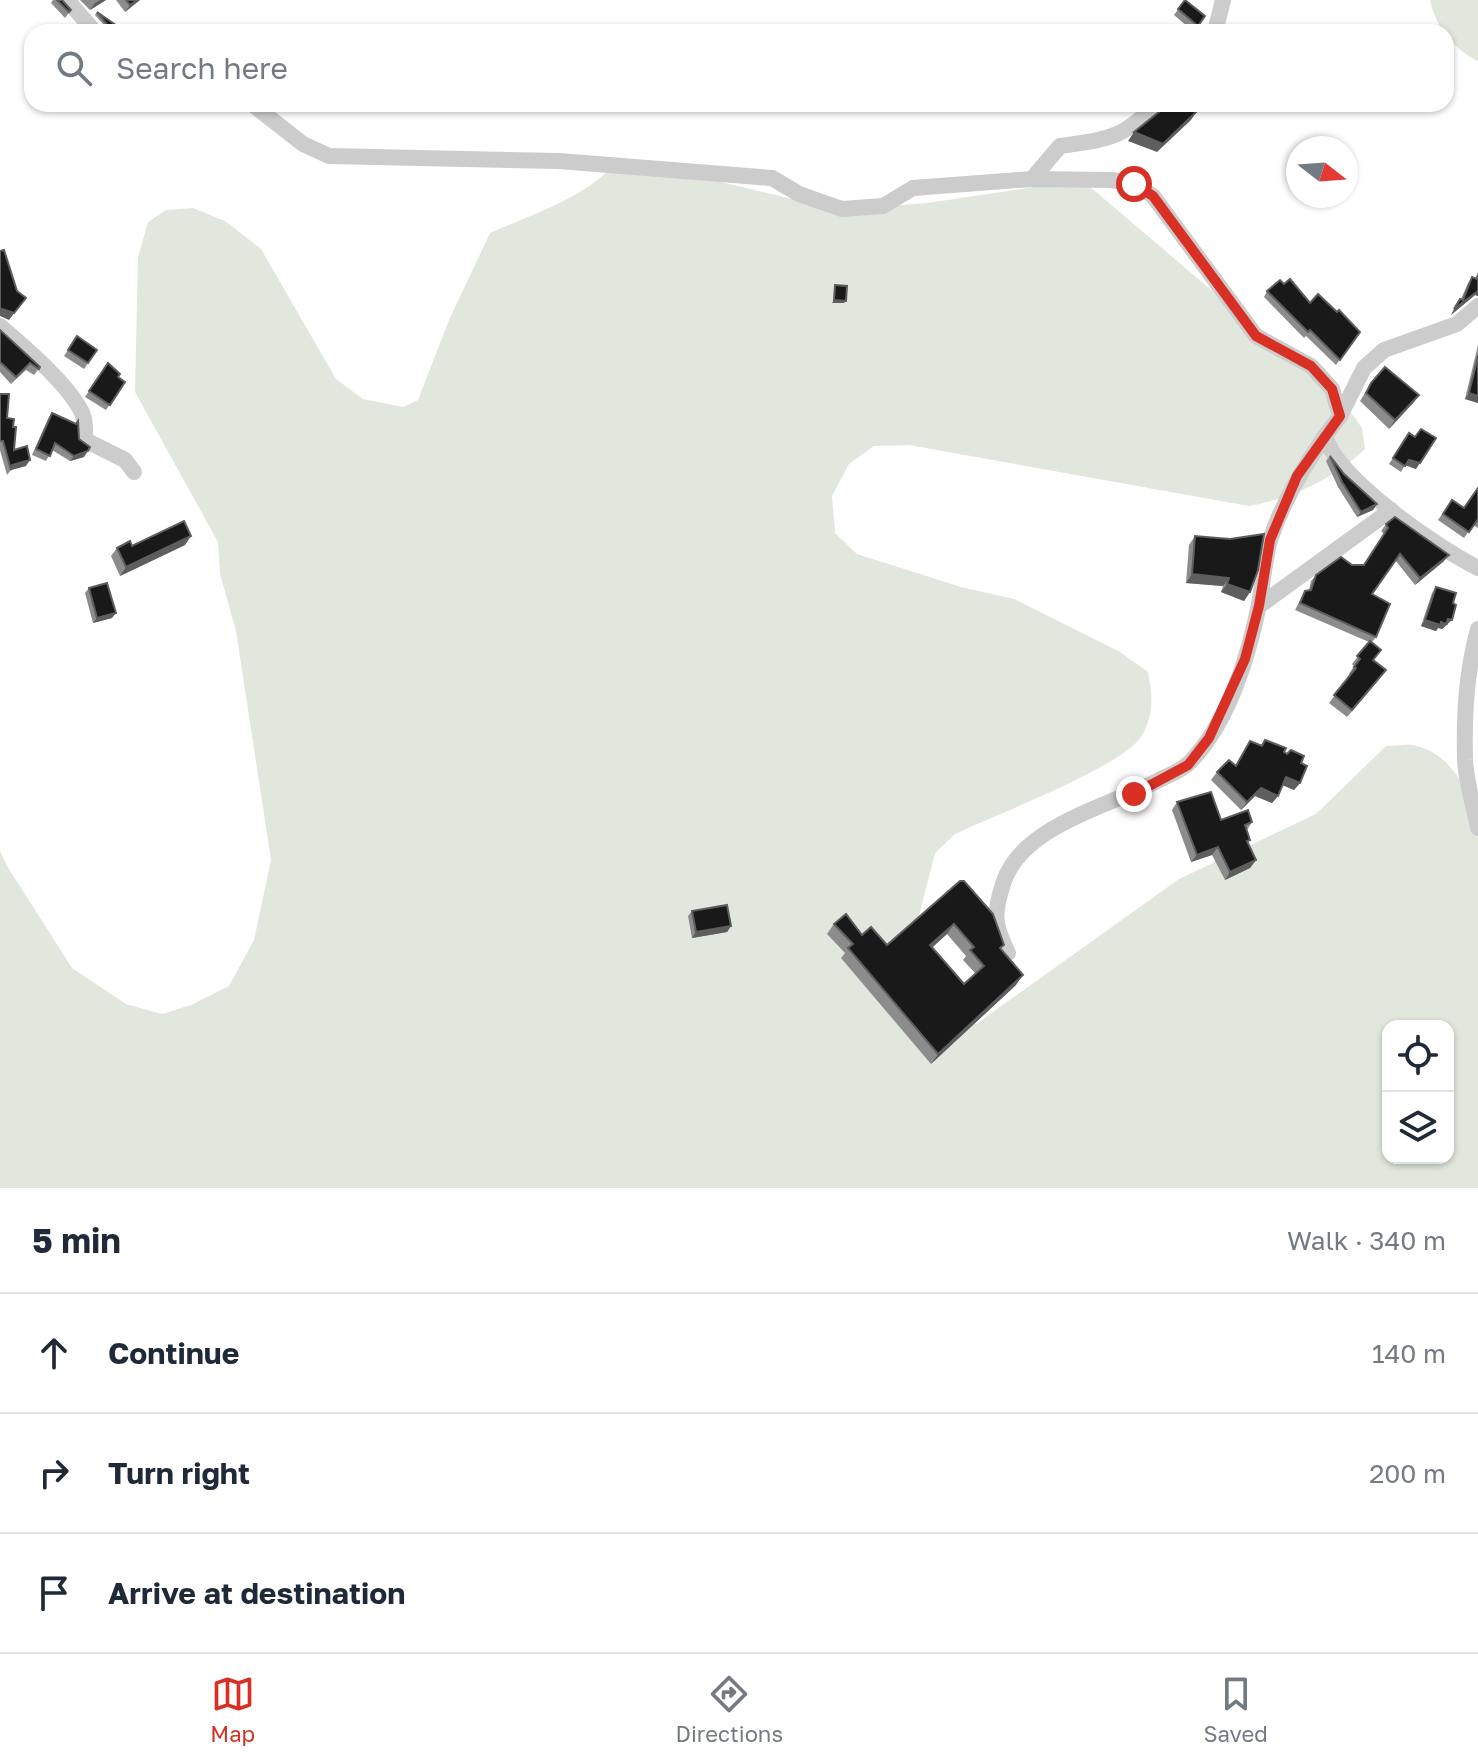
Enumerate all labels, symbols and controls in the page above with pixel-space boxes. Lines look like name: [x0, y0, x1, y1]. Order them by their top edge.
search box: [24, 24, 1454, 112]
icon: search: [52, 46, 96, 90]
text: Search here: [116, 50, 288, 86]
north arrow: [1286, 136, 1358, 208]
route start: [1116, 166, 1152, 202]
route end: [1116, 776, 1152, 812]
map controls: [1382, 1020, 1454, 1164]
button: locate: [1382, 1020, 1454, 1092]
button: layers: [1382, 1092, 1454, 1164]
text: 5 min: [32, 1220, 121, 1260]
text: Walk · 340 m: [1287, 1225, 1446, 1256]
icon: ahead: [32, 1331, 76, 1375]
text: Continue: [108, 1335, 239, 1371]
text: 140 m: [1372, 1338, 1446, 1369]
icon: right: [32, 1451, 76, 1495]
text: Turn right: [108, 1455, 250, 1491]
text: 200 m: [1369, 1458, 1446, 1489]
icon: arrive: [32, 1571, 76, 1615]
text: Arrive at destination: [108, 1575, 405, 1611]
tab: Map: [210, 1672, 255, 1747]
tab: Directions: [676, 1672, 783, 1747]
tab: Saved: [1204, 1672, 1268, 1747]

